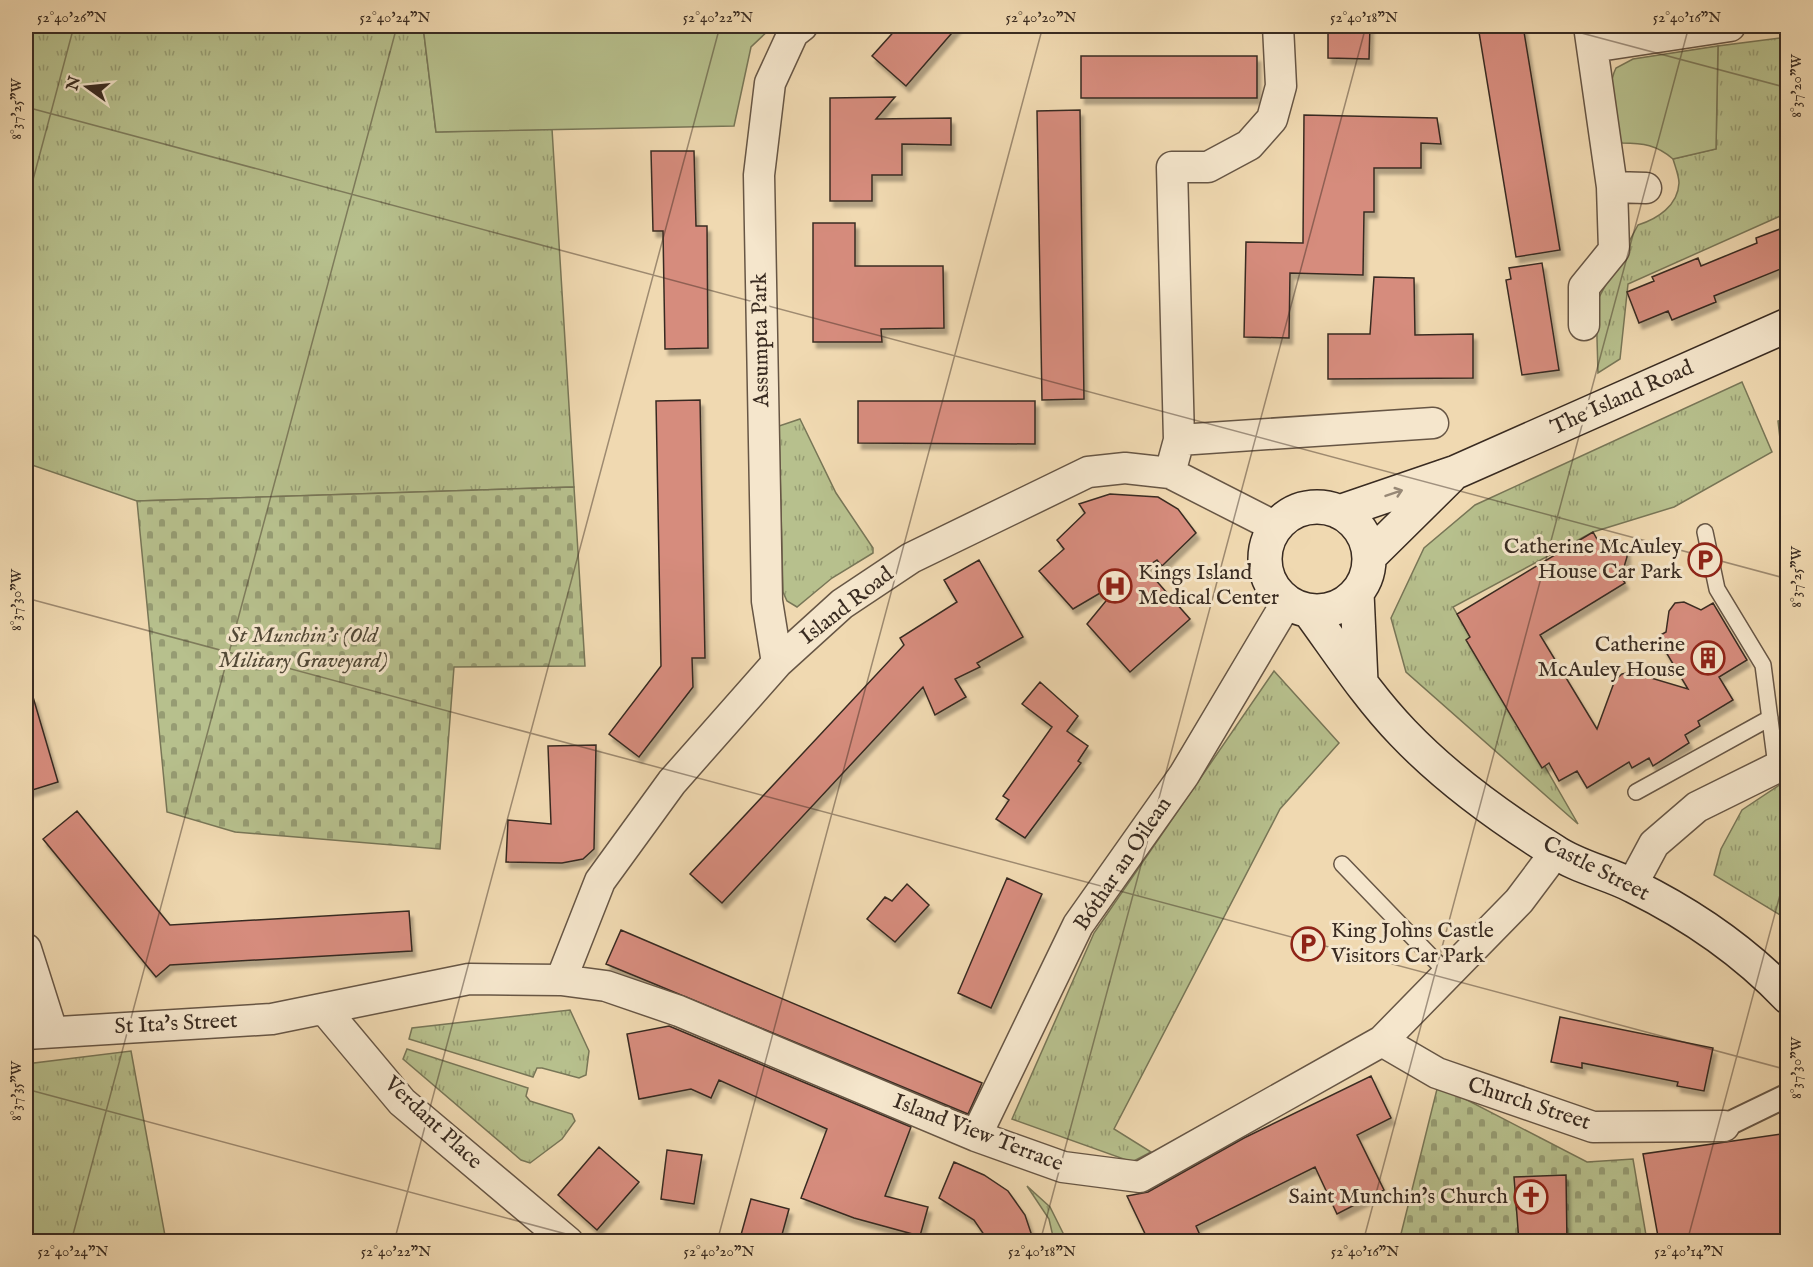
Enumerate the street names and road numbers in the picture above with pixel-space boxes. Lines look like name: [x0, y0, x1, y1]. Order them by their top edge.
street label: Assumpta Park: [746, 272, 776, 408]
street label: The Island Road: [1546, 354, 1698, 442]
street label: Island Road: [795, 561, 899, 651]
street label: Bóthar an Oilean: [1068, 792, 1178, 936]
street label: Castle Street: [1538, 830, 1654, 908]
street label: St Ita's Street: [114, 1007, 239, 1041]
street label: Verdant Place: [377, 1070, 488, 1176]
street label: Church Street: [1464, 1071, 1594, 1137]
street label: Island View Terrace: [889, 1088, 1067, 1178]

